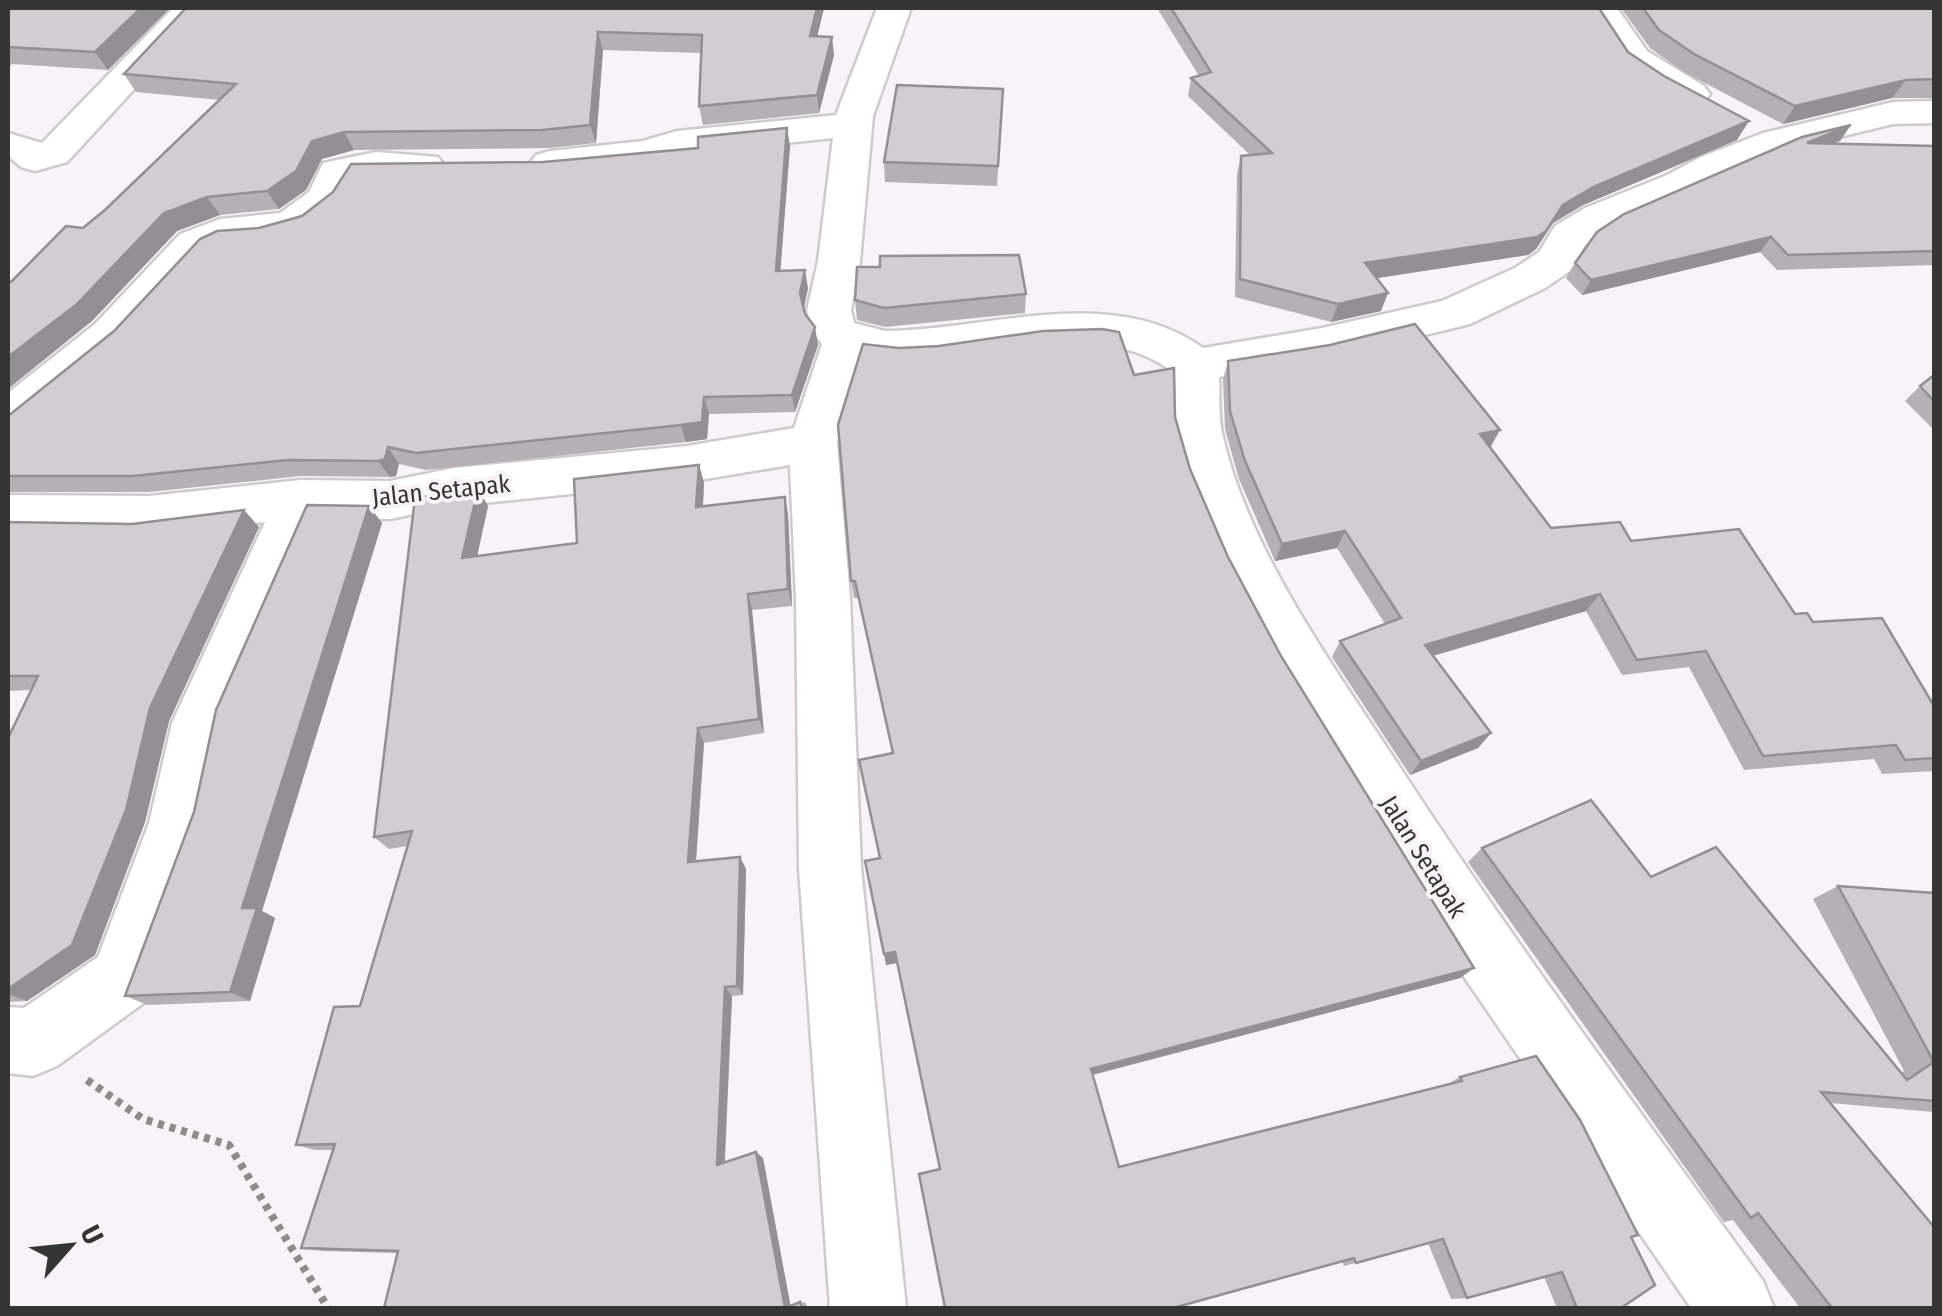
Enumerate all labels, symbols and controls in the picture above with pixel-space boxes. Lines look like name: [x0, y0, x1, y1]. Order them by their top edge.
street label: Jalan Setapak: [371, 469, 512, 513]
street label: Jalan Setapak: [1374, 790, 1473, 924]
north arrow: [20, 1196, 120, 1296]
text: U: [73, 1220, 110, 1250]

